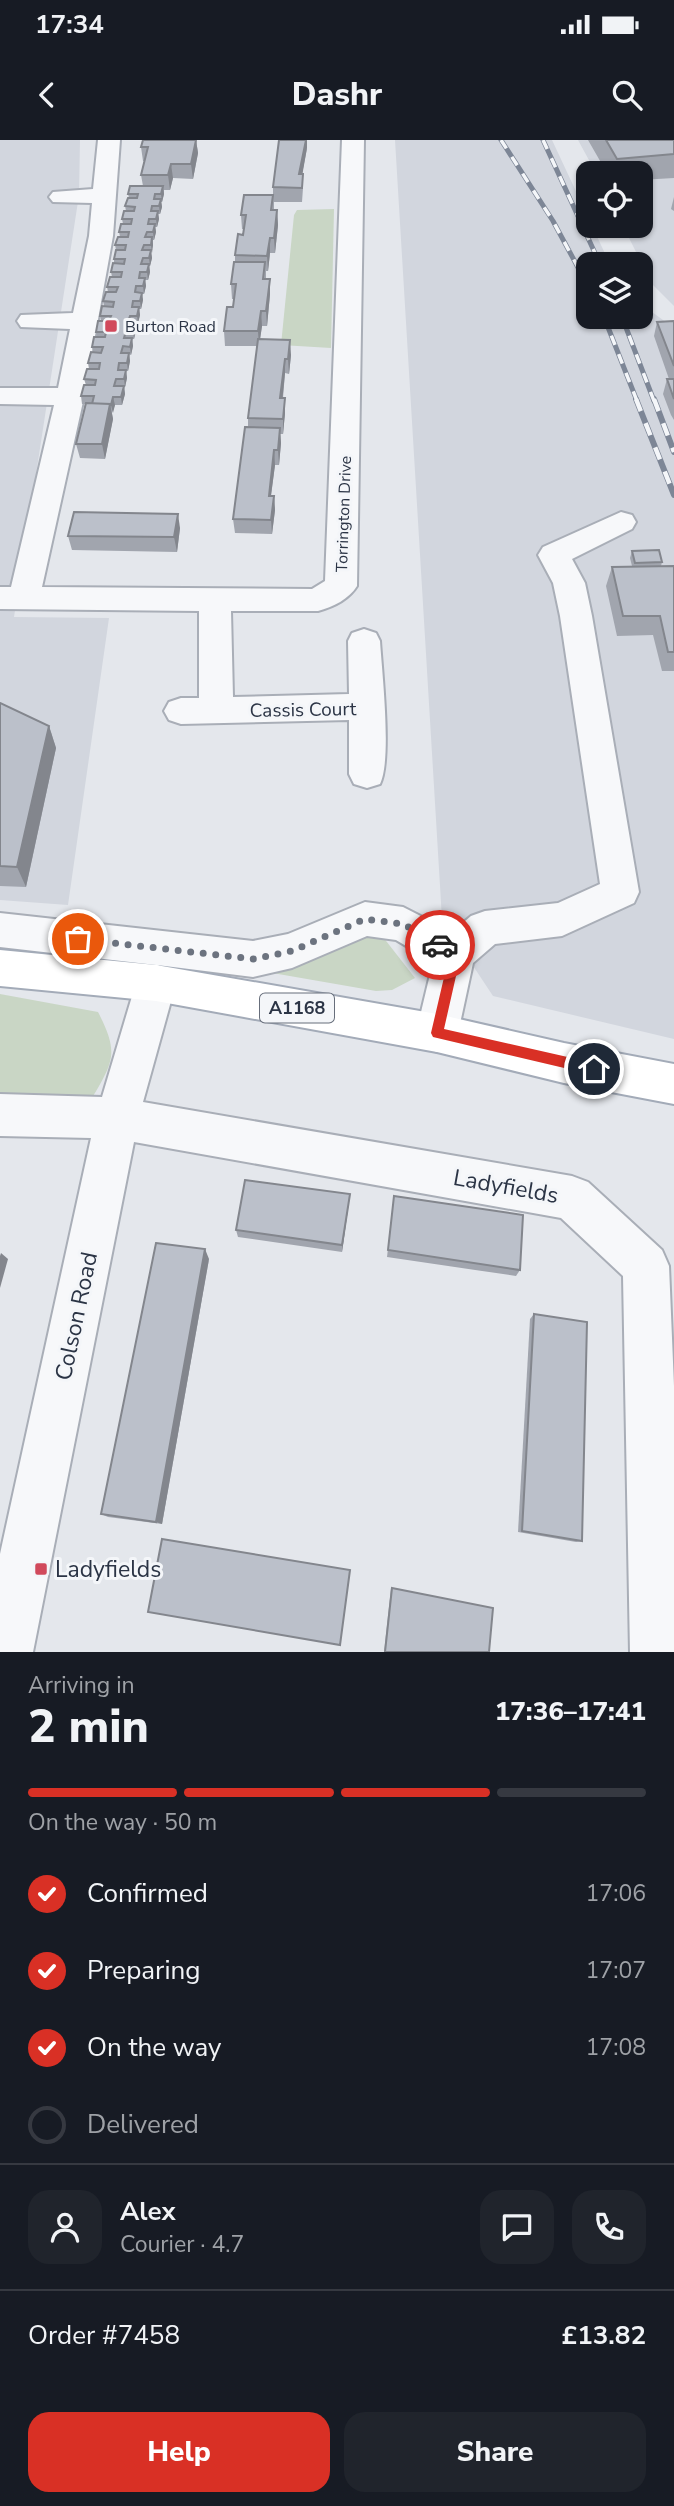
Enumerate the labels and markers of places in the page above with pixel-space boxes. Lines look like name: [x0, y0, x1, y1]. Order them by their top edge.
place label: Burton Road: [125, 316, 216, 338]
marker: Burton Road: [103, 318, 119, 334]
pin: [48, 909, 108, 969]
pin: [564, 1039, 624, 1099]
place label: Ladyfields: [55, 1554, 161, 1585]
marker: Ladyfields: [33, 1561, 49, 1577]

